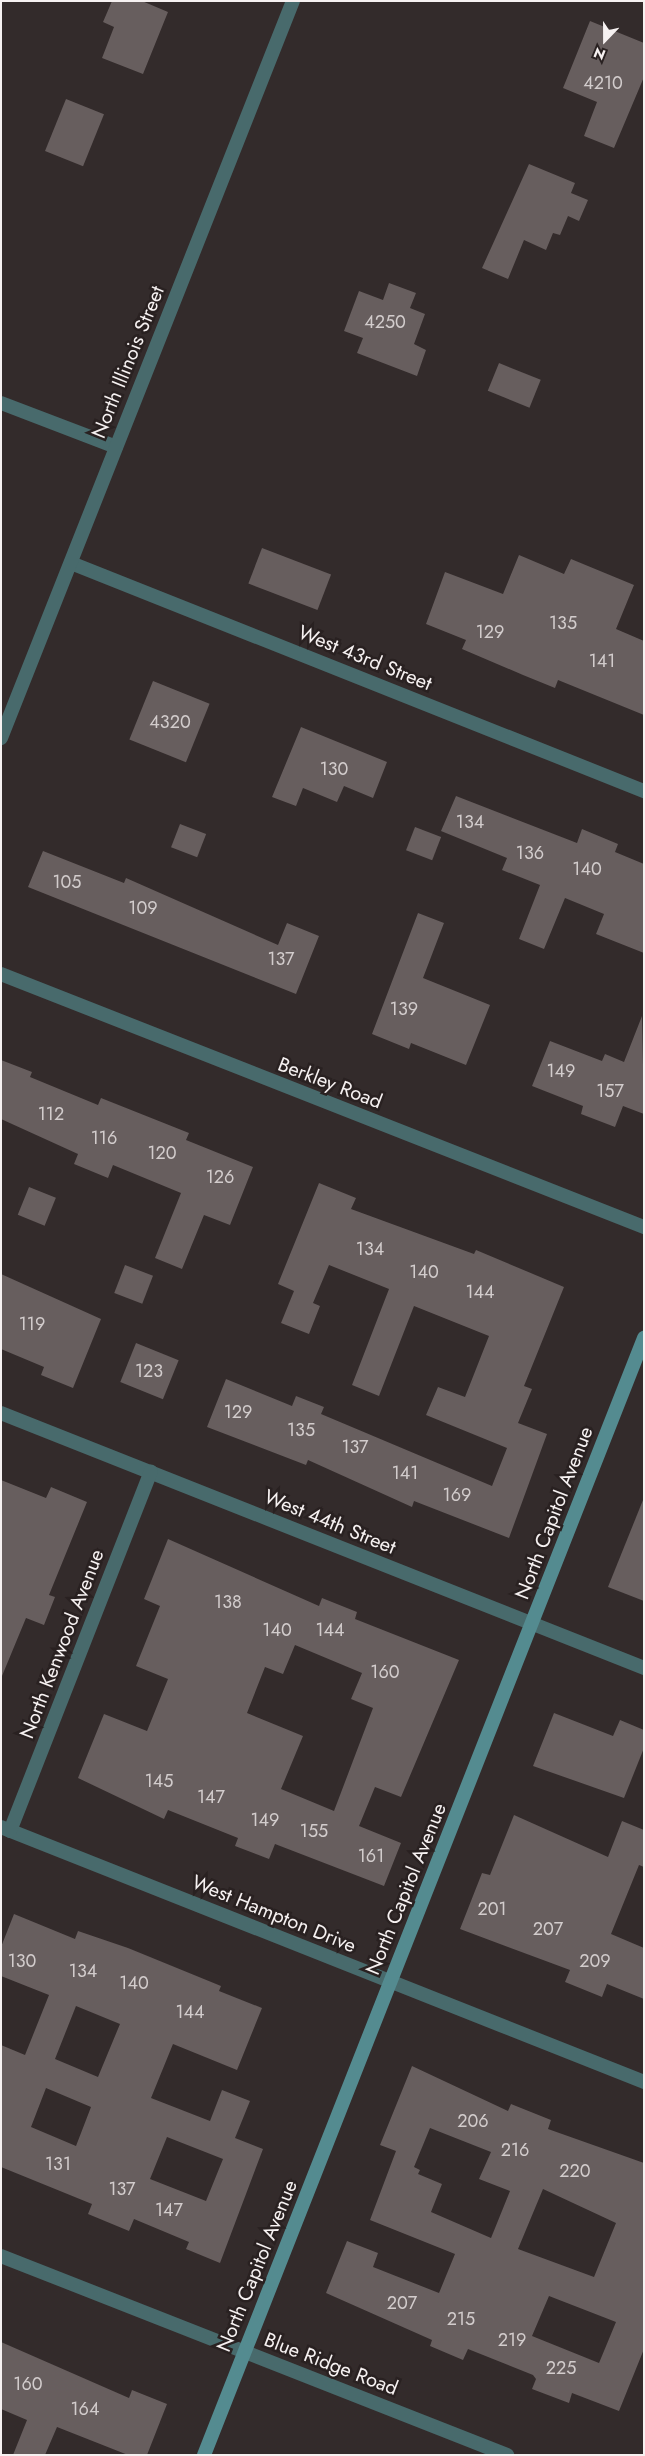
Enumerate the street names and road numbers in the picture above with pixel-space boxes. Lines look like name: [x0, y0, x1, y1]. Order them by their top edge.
street label: North Illinois Street: [86, 282, 170, 442]
street label: West 43rd Street: [295, 620, 435, 696]
street label: Berkley Road: [275, 1052, 385, 1114]
street label: North Capitol Avenue: [510, 1423, 598, 1603]
street label: West 44th Street: [261, 1485, 399, 1559]
street label: North Kenwood Avenue: [15, 1546, 109, 1742]
street label: North Capitol Avenue: [361, 1800, 451, 1978]
street label: West Hampton Drive: [188, 1870, 360, 1958]
street label: North Capitol Avenue: [212, 2177, 302, 2355]
street label: Blue Ridge Road: [261, 2327, 401, 2401]

